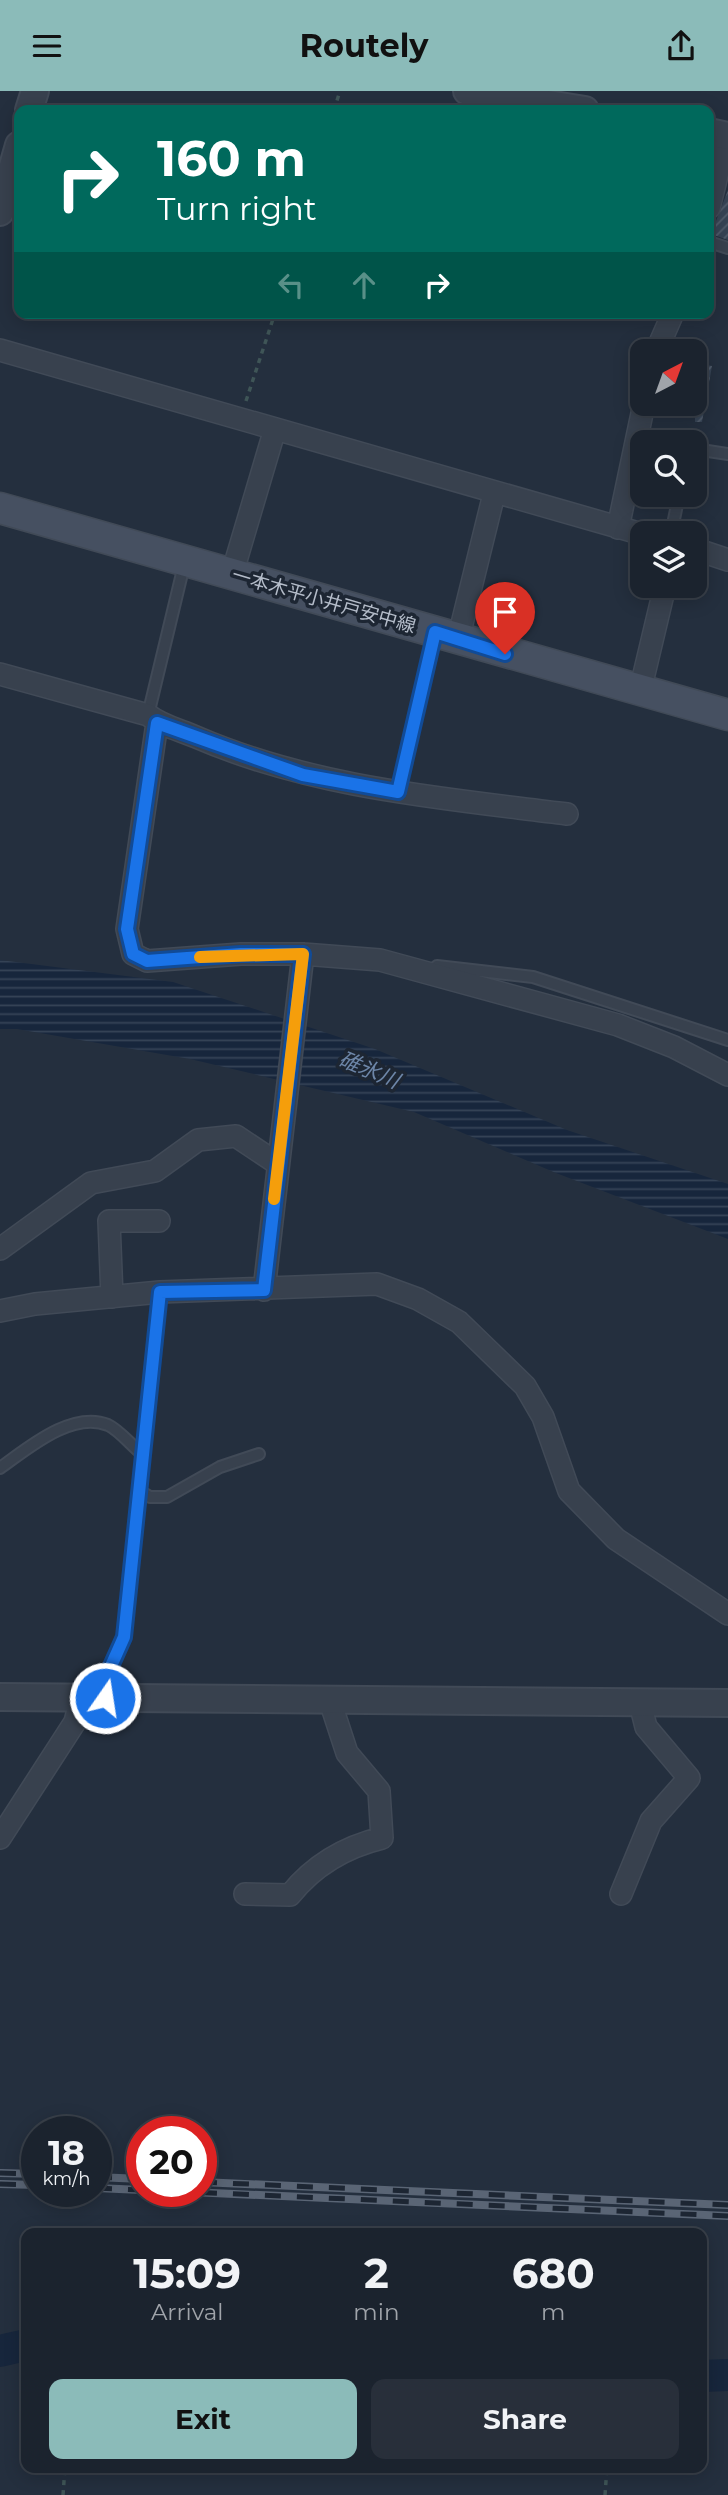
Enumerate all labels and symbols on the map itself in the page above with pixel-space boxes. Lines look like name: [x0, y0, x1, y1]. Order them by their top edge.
north arrow: [630, 339, 707, 417]
street label: 一本木平小井戸安中線: [229, 563, 418, 638]
pin: [475, 582, 535, 654]
water label: 碓氷川: [335, 1046, 405, 1094]
position arrow: [68, 1661, 142, 1735]
speed limit sign: 20: [126, 2116, 217, 2207]

